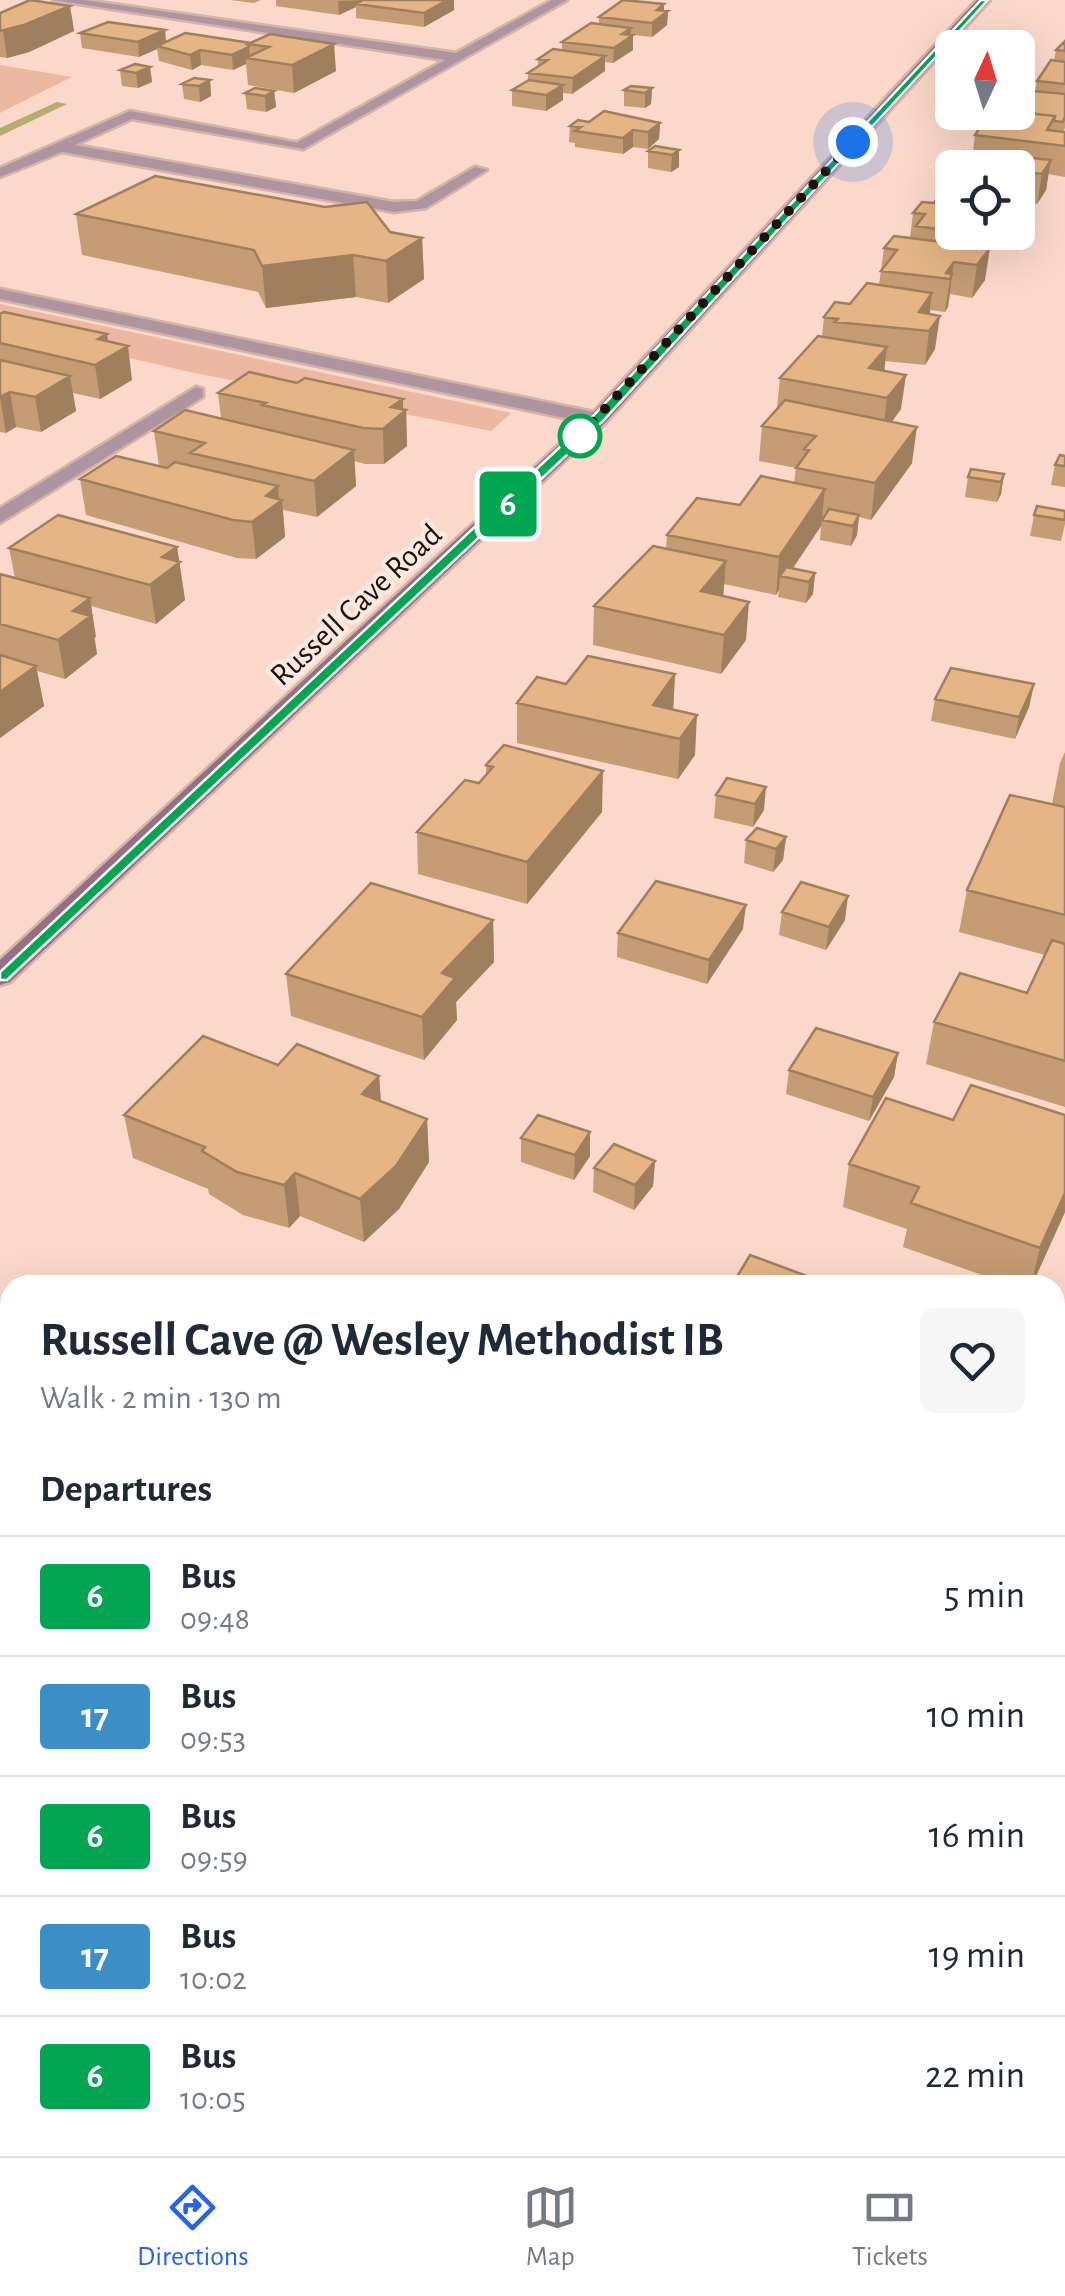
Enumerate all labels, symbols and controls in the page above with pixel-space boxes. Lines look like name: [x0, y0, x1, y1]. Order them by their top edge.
north arrow: [935, 30, 1035, 130]
map controls: [935, 30, 1035, 250]
your location: [828, 117, 878, 167]
button: locate: [935, 150, 1035, 250]
unlabelled marker: [559, 415, 601, 457]
line badge: 6: [476, 472, 540, 536]
text: 6: [500, 487, 516, 522]
street label: Russell Cave Road: [264, 518, 448, 692]
button: heart: [920, 1308, 1025, 1413]
text: Russell Cave @ Wesley Methodist IB: [40, 1317, 724, 1365]
text: Walk · 2 min · 130 m: [40, 1382, 282, 1414]
text: Departures: [40, 1471, 212, 1509]
text: Bus: [180, 1558, 236, 1596]
text: 5 min: [944, 1577, 1025, 1615]
text: 6: [87, 1579, 103, 1614]
text: 09:48: [180, 1603, 250, 1635]
text: Bus: [180, 1678, 236, 1716]
text: 10 min: [926, 1697, 1025, 1735]
text: 17: [81, 1699, 109, 1734]
text: 09:53: [180, 1723, 246, 1755]
text: Bus: [180, 1798, 236, 1836]
text: 16 min: [929, 1817, 1025, 1855]
text: 6: [87, 1819, 103, 1854]
text: 09:59: [180, 1843, 248, 1875]
text: Bus: [180, 1918, 236, 1956]
text: 19 min: [929, 1937, 1025, 1975]
text: 17: [81, 1939, 109, 1974]
text: 10:02: [180, 1963, 247, 1995]
text: Bus: [180, 2038, 236, 2076]
text: 22 min: [925, 2057, 1025, 2095]
text: 6: [87, 2059, 103, 2094]
text: 10:05: [180, 2083, 246, 2115]
tab: Directions: [137, 2180, 249, 2274]
tab: Map: [523, 2180, 578, 2274]
tab: Tickets: [852, 2180, 928, 2274]

